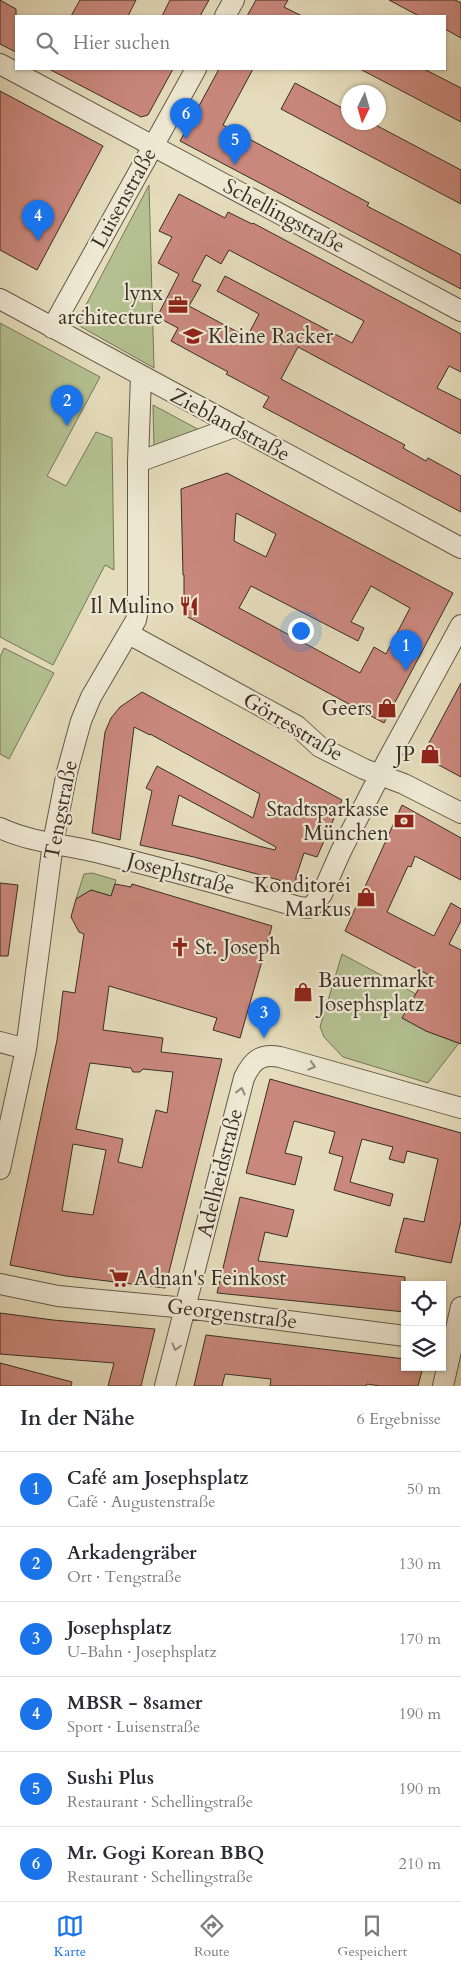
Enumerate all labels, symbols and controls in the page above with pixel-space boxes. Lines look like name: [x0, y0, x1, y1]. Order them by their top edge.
search box: [15, 15, 446, 70]
icon: search: [33, 29, 61, 57]
text: Hier suchen: [73, 30, 170, 56]
north arrow: [341, 85, 386, 130]
pin: 6: [170, 98, 202, 139]
pin: 5: [219, 124, 251, 165]
street label: Luisenstraße: [84, 142, 164, 254]
street label: Schellingstraße: [218, 172, 350, 260]
pin: 4: [22, 200, 54, 241]
place label: lynx architecture: [58, 279, 164, 332]
office icon: lynx architecture: [167, 294, 189, 316]
place label: Kleine Racker: [208, 322, 333, 351]
school or university icon: Kleine Racker: [182, 325, 204, 347]
street label: Zieblandstraße: [165, 381, 295, 469]
pin: 2: [51, 385, 83, 426]
place label: Il Mulino: [90, 592, 174, 621]
restaurant icon: Il Mulino: [178, 595, 200, 617]
your location: [288, 618, 314, 644]
pin: 1: [390, 630, 422, 671]
street label: Görresstraße: [237, 686, 349, 768]
place label: Geers: [322, 694, 372, 723]
shop icon: Geers: [376, 697, 398, 719]
place label: JP: [392, 740, 415, 769]
shop icon: JP: [419, 743, 441, 765]
street label: Tengstraße: [37, 758, 85, 862]
place label: Stadtsparkasse München: [266, 795, 389, 848]
bank icon: Stadtsparkasse München: [393, 810, 415, 832]
street label: Josephstraße: [121, 845, 238, 902]
place label: Konditorei Markus: [254, 871, 351, 924]
shop icon: Konditorei Markus: [355, 886, 377, 908]
place label: St. Joseph: [195, 933, 281, 962]
church icon: St. Joseph: [169, 936, 191, 958]
place label: Bauernmarkt Josephsplatz: [315, 966, 435, 1019]
shop icon: Bauernmarkt Josephsplatz: [292, 981, 314, 1003]
pin: 3: [248, 997, 280, 1038]
one-way arrow: [308, 1060, 316, 1070]
one-way arrow: [235, 1086, 246, 1095]
street label: Adelheidstraße: [190, 1106, 250, 1240]
place label: Adnan's Feinkost: [134, 1264, 286, 1293]
supermarket icon: Adnan's Feinkost: [108, 1267, 130, 1289]
map controls: [401, 1281, 446, 1371]
button: locate: [401, 1281, 446, 1326]
street label: Georgenstraße: [165, 1292, 299, 1336]
button: layers: [401, 1326, 446, 1371]
one-way arrow: [171, 1342, 182, 1351]
text: In der Nähe: [20, 1404, 135, 1433]
text: 6 Ergebnisse: [356, 1408, 441, 1430]
text: Café am Josephsplatz: [67, 1465, 249, 1491]
text: 1: [32, 1478, 40, 1500]
text: 50 m: [407, 1478, 441, 1500]
text: Café · Augustenstraße: [67, 1491, 216, 1513]
text: Arkadengräber: [67, 1540, 197, 1566]
text: 2: [32, 1553, 40, 1575]
text: 130 m: [399, 1553, 441, 1575]
text: Ort · Tengstraße: [67, 1566, 181, 1588]
text: Josephsplatz: [67, 1615, 171, 1641]
text: 3: [32, 1628, 40, 1650]
text: 170 m: [399, 1628, 441, 1650]
text: U-Bahn · Josephsplatz: [67, 1641, 217, 1663]
text: MBSR - 8samer: [67, 1690, 202, 1716]
text: 4: [32, 1703, 40, 1725]
text: 190 m: [399, 1703, 441, 1725]
text: Sport · Luisenstraße: [67, 1716, 200, 1738]
text: Sushi Plus: [67, 1765, 154, 1791]
text: 5: [32, 1778, 40, 1800]
text: 190 m: [399, 1778, 441, 1800]
text: Restaurant · Schellingstraße: [67, 1791, 253, 1813]
text: Mr. Gogi Korean BBQ: [67, 1840, 264, 1866]
text: 6: [32, 1853, 40, 1875]
text: 210 m: [399, 1853, 441, 1875]
text: Restaurant · Schellingstraße: [67, 1866, 253, 1888]
tab: Karte: [54, 1912, 86, 1961]
tab: Route: [194, 1912, 230, 1961]
tab: Gespeichert: [337, 1912, 407, 1961]

